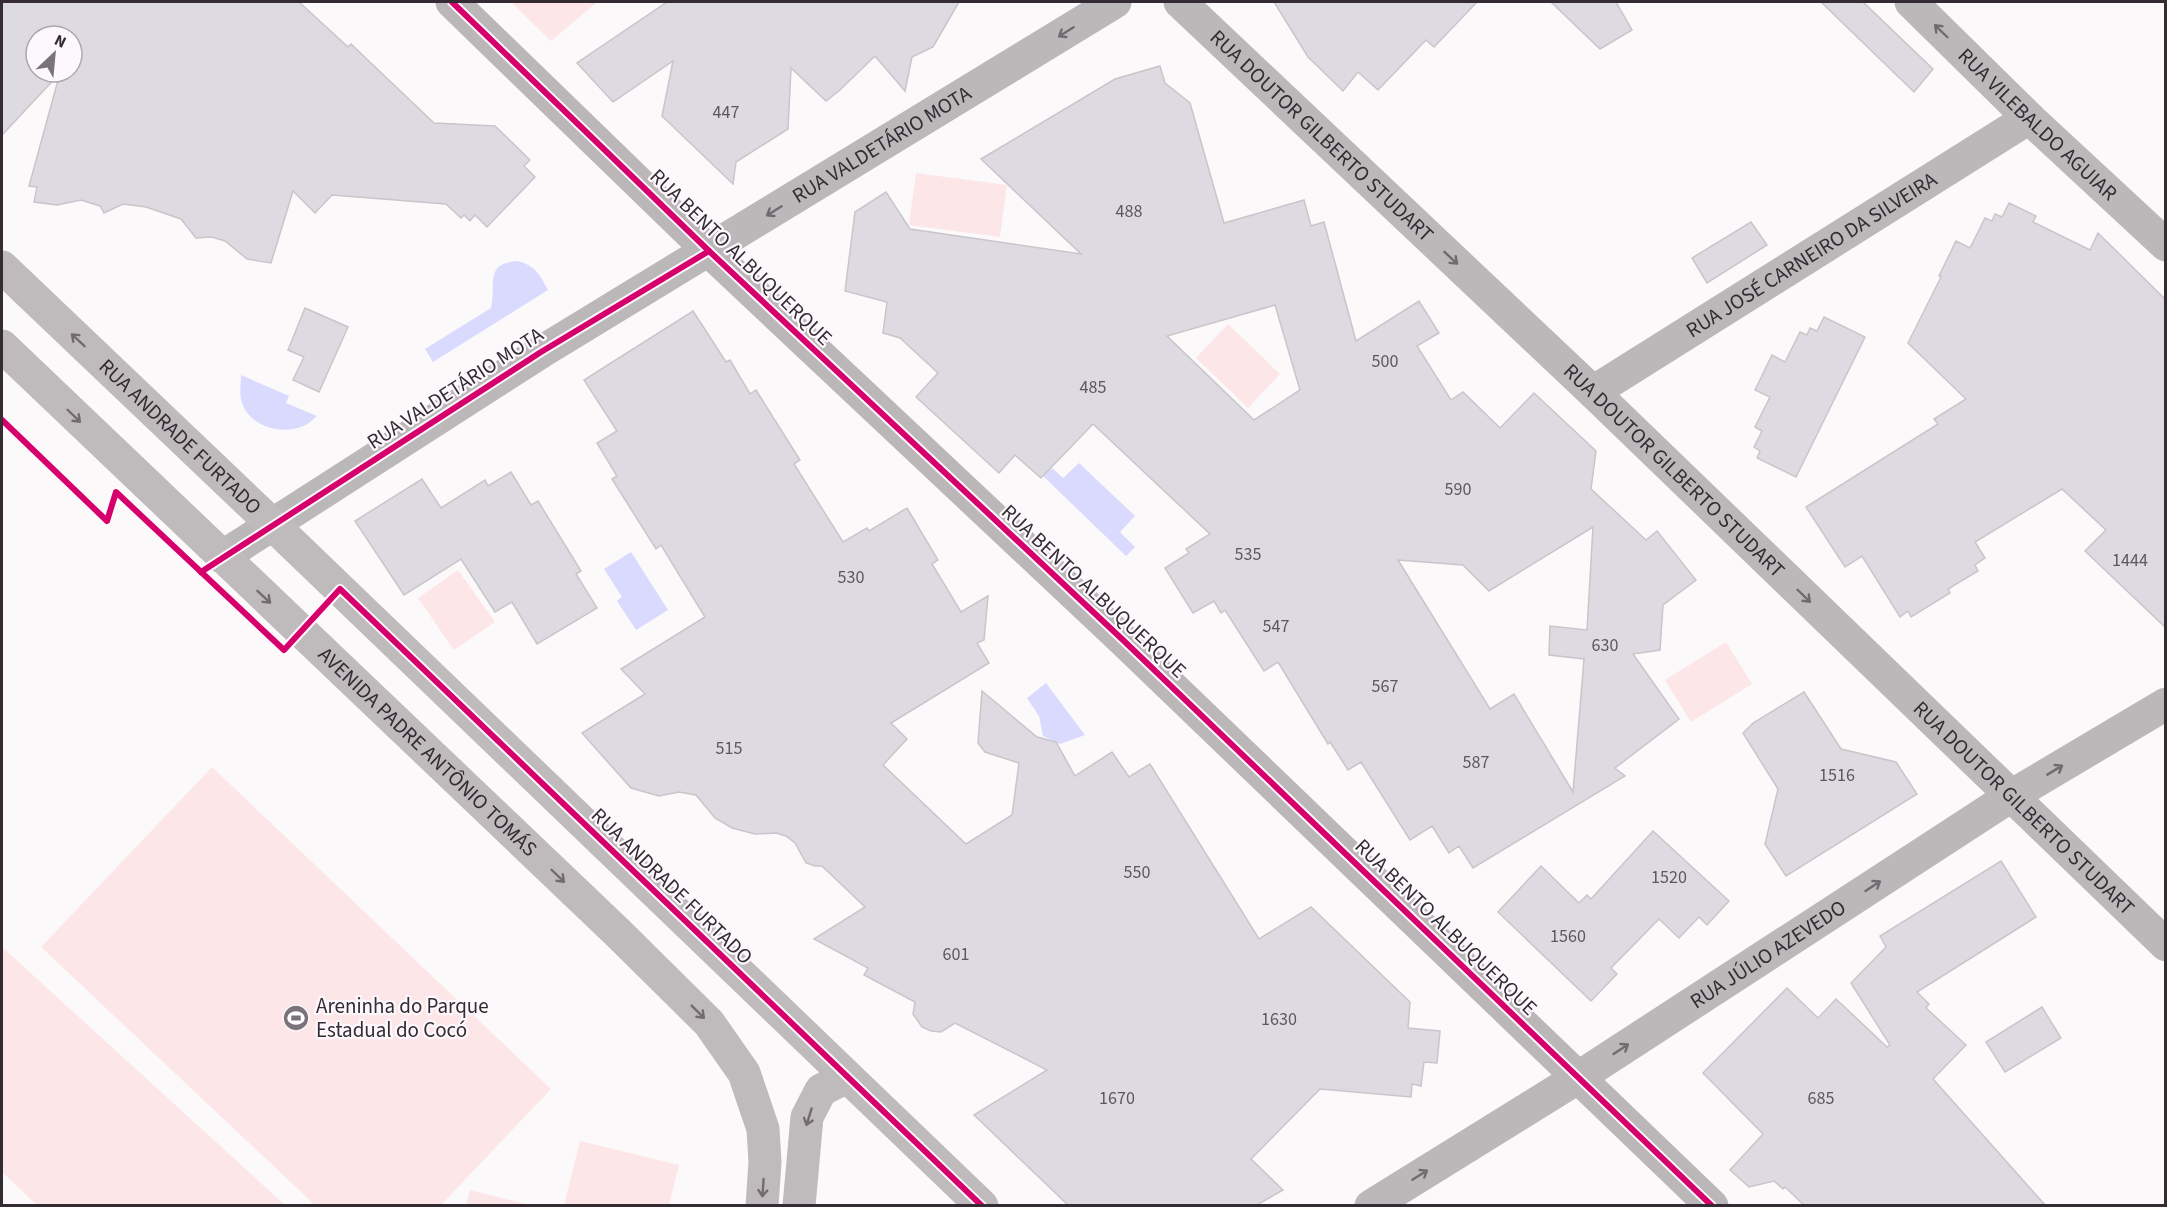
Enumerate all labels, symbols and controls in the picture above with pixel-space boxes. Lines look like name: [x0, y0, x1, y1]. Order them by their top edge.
street label: RUA DOUTOR GILBERTO STUDART: [1203, 23, 1440, 249]
north arrow: [24, 24, 84, 84]
one-way arrow: [1933, 24, 1948, 38]
one-way arrow: [1057, 26, 1074, 39]
text: N: [51, 29, 70, 54]
street label: RUA VILEBALDO AGUIAR: [1951, 41, 2124, 208]
street label: RUA VALDETÁRIO MOTA: [786, 78, 977, 211]
house number: 447: [713, 100, 739, 125]
street label: RUA BENTO ALBUQUERQUE: [643, 162, 839, 352]
street label: RUA JOSÉ CARNEIRO DA SILVEIRA: [1680, 164, 1943, 345]
house number: 488: [1116, 199, 1142, 224]
one-way arrow: [766, 205, 783, 217]
one-way arrow: [1444, 251, 1459, 265]
street label: RUA VALDETÁRIO MOTA: [361, 319, 550, 456]
one-way arrow: [71, 333, 86, 347]
house number: 500: [1372, 349, 1398, 374]
street label: RUA ANDRADE FURTADO: [92, 352, 268, 521]
street label: RUA DOUTOR GILBERTO STUDART: [1557, 357, 1792, 585]
house number: 485: [1080, 375, 1106, 400]
one-way arrow: [67, 409, 82, 423]
house number: 590: [1445, 477, 1471, 502]
street label: RUA BENTO ALBUQUERQUE: [995, 497, 1193, 685]
house number: 535: [1235, 542, 1261, 567]
house number: 1444: [2112, 548, 2148, 573]
house number: 530: [838, 565, 864, 590]
one-way arrow: [1797, 589, 1812, 603]
one-way arrow: [257, 590, 272, 604]
house number: 547: [1263, 614, 1289, 639]
house number: 630: [1592, 633, 1618, 658]
street label: AVENIDA PADRE ANTÔNIO TOMÁS: [311, 640, 544, 863]
house number: 567: [1372, 674, 1398, 699]
street label: RUA DOUTOR GILBERTO STUDART: [1907, 694, 2141, 922]
house number: 515: [716, 736, 742, 761]
house number: 587: [1463, 750, 1489, 775]
house number: 1516: [1819, 763, 1855, 788]
one-way arrow: [2046, 763, 2063, 775]
street label: RUA ANDRADE FURTADO: [584, 801, 760, 971]
street label: RUA BENTO ALBUQUERQUE: [1348, 832, 1544, 1022]
house number: 550: [1124, 860, 1150, 885]
house number: 1520: [1651, 865, 1687, 890]
one-way arrow: [550, 869, 565, 883]
one-way arrow: [1864, 879, 1881, 891]
street label: RUA JÚLIO AZEVEDO: [1684, 892, 1852, 1016]
house number: 1560: [1550, 924, 1586, 949]
house number: 601: [943, 942, 969, 967]
place label: Areninha do Parque Estadual do Cocó: [316, 991, 489, 1045]
sports icon: Areninha do Parque Estadual do Cocó: [281, 1003, 311, 1033]
one-way arrow: [690, 1005, 705, 1019]
house number: 1630: [1261, 1007, 1297, 1032]
one-way arrow: [1613, 1043, 1630, 1056]
house number: 1670: [1099, 1086, 1135, 1111]
house number: 685: [1808, 1086, 1834, 1111]
one-way arrow: [803, 1107, 814, 1126]
one-way arrow: [1411, 1168, 1428, 1180]
one-way arrow: [757, 1178, 768, 1198]

